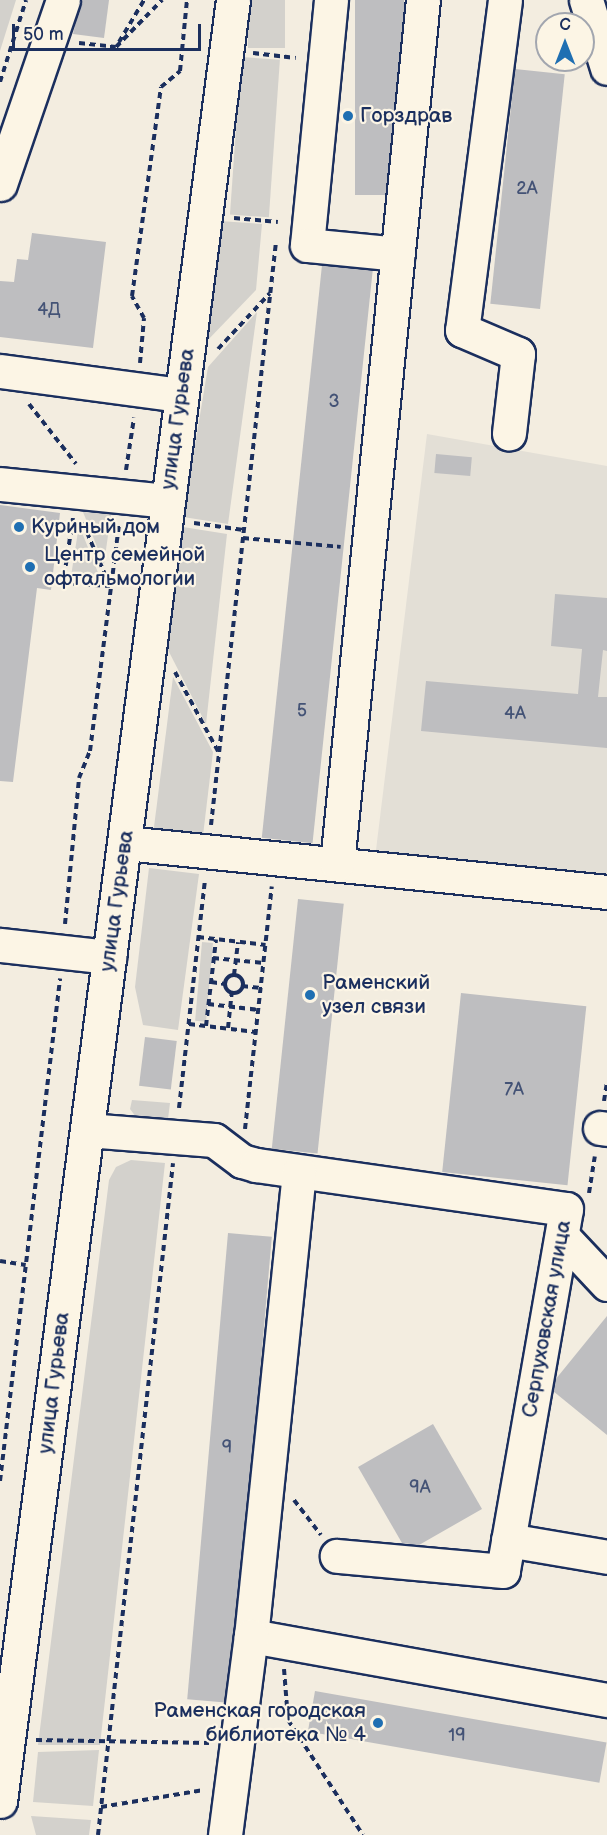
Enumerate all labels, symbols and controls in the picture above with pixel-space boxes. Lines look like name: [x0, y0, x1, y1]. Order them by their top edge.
scale bar: [15, 12, 204, 50]
north arrow: [535, 12, 595, 72]
text: С: [559, 16, 571, 35]
text: 50 m: [23, 24, 64, 45]
place label: Горздрав: [360, 103, 452, 129]
marker: Горздрав: [341, 109, 355, 123]
house number: 2А: [516, 178, 538, 200]
house number: 4Д: [37, 299, 61, 321]
street label: улица Гурьева: [156, 347, 200, 491]
house number: 3: [328, 391, 340, 413]
place label: Куриный дом: [31, 514, 160, 540]
marker: Куриный дом: [12, 520, 26, 534]
place label: Центр семейной офтальмологии: [44, 542, 205, 592]
marker: Центр семейной офтальмологии: [21, 558, 39, 576]
house number: 5: [297, 700, 307, 722]
house number: 4А: [504, 703, 526, 725]
street label: улица Гурьева: [95, 829, 139, 973]
place label: Раменский узел связи: [322, 970, 430, 1020]
marker: Раменский узел связи: [303, 988, 317, 1002]
house number: 7А: [504, 1079, 524, 1101]
street label: Серпуховская улица: [517, 1218, 577, 1420]
street label: улица Гурьева: [33, 1311, 75, 1455]
house number: 9: [222, 1437, 232, 1459]
house number: 9А: [409, 1477, 431, 1499]
place label: Раменская городская библиотека № 4: [153, 1698, 366, 1748]
marker: Раменская городская библиотека № 4: [371, 1716, 385, 1730]
house number: 19: [448, 1725, 466, 1747]

